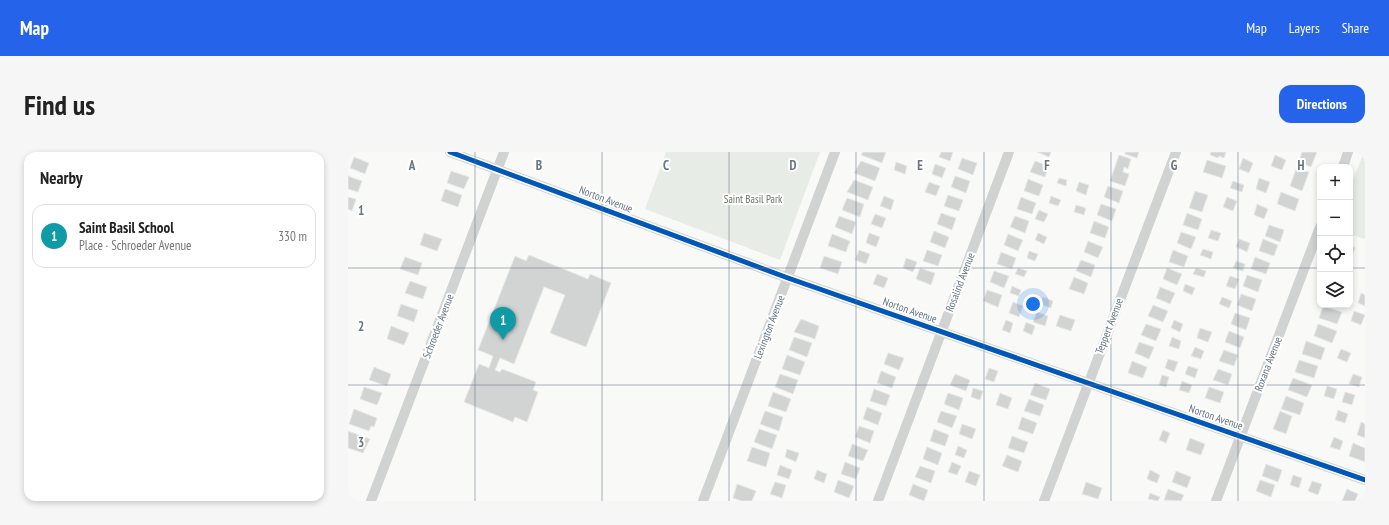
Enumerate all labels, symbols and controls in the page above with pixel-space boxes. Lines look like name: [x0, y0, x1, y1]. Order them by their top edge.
text: Map: [20, 16, 49, 40]
text: Map: [1246, 19, 1267, 37]
text: Layers: [1289, 19, 1320, 37]
text: Share: [1342, 19, 1369, 37]
button: Directions: [1279, 85, 1365, 123]
text: Find us: [24, 86, 95, 123]
text: A: [408, 157, 416, 174]
text: B: [536, 157, 542, 174]
text: C: [663, 157, 669, 174]
text: D: [790, 157, 797, 174]
text: E: [917, 157, 923, 174]
text: F: [1044, 157, 1050, 174]
text: G: [1171, 157, 1178, 174]
text: H: [1298, 157, 1305, 174]
map controls: [1317, 164, 1353, 308]
button: +: [1317, 164, 1353, 200]
text: Nearby: [40, 167, 83, 189]
street label: Norton Avenue: [577, 182, 635, 216]
park label: Saint Basil Park: [724, 192, 783, 206]
button: −: [1317, 200, 1353, 236]
text: 1: [358, 202, 364, 219]
text: Saint Basil School: [79, 218, 174, 237]
text: 1: [51, 228, 57, 245]
text: 330 m: [278, 228, 307, 245]
button: locate: [1317, 236, 1353, 272]
text: Place · Schroeder Avenue: [79, 237, 191, 254]
street label: Rosalind Avenue: [942, 250, 978, 314]
button: layers: [1317, 272, 1353, 308]
street label: Schroeder Avenue: [419, 291, 457, 360]
street label: Lexington Avenue: [750, 293, 788, 361]
street label: Norton Avenue: [881, 294, 939, 326]
your location: [1023, 294, 1043, 314]
street label: Teppert Avenue: [1092, 296, 1126, 356]
pin: 1: [490, 307, 516, 340]
text: 2: [358, 318, 364, 335]
street label: Roxana Avenue: [1251, 334, 1285, 393]
street label: Norton Avenue: [1187, 401, 1245, 433]
text: 3: [358, 434, 364, 451]

